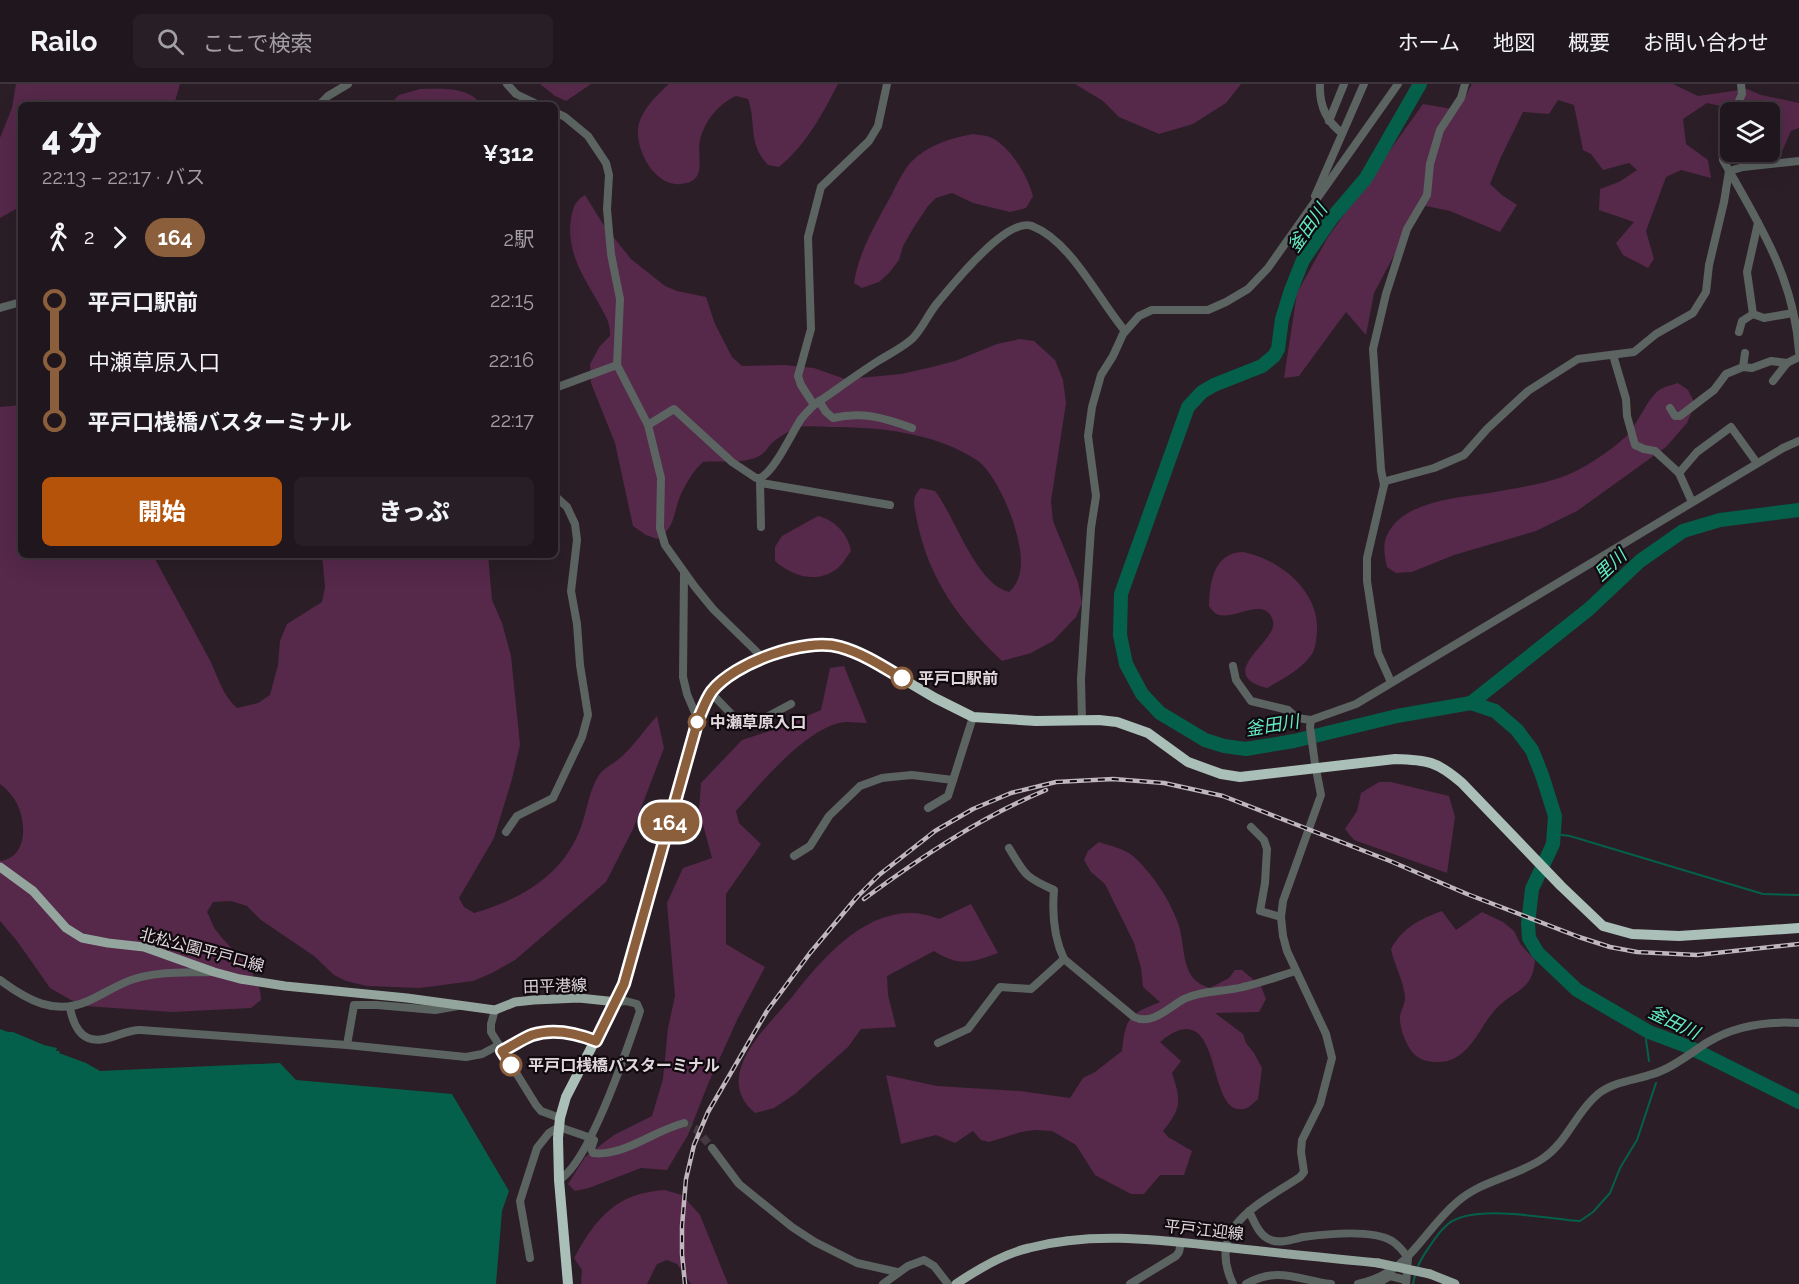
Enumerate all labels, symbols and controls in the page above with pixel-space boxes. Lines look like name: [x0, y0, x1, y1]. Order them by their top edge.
search box: [133, 14, 553, 68]
text: Railo: [30, 25, 97, 58]
icon: search: [154, 25, 187, 58]
text: ここで検索: [202, 30, 312, 56]
text: ホーム: [1398, 30, 1460, 55]
text: 地図: [1493, 30, 1535, 55]
text: 概要: [1568, 30, 1610, 55]
text: お問い合わせ: [1643, 30, 1769, 55]
map controls: [1720, 102, 1780, 162]
button: layers: [1720, 102, 1780, 162]
text: 4 分: [42, 119, 102, 158]
text: ¥312: [483, 140, 534, 166]
text: 22:13 – 22:17 · バス: [42, 165, 205, 189]
water label: 釜田川: [1283, 198, 1332, 256]
icon: walk: [42, 221, 75, 254]
icon: forward: [103, 221, 136, 254]
text: 2: [84, 225, 94, 249]
text: 164: [157, 225, 193, 250]
text: 2駅: [504, 227, 534, 251]
text: 22:15: [490, 288, 534, 312]
text: 平戸口駅前: [88, 289, 198, 315]
text: 22:16: [489, 348, 534, 372]
text: 中瀬草原入口: [88, 349, 220, 375]
text: 22:17: [490, 408, 534, 432]
text: 平戸口桟橋バスターミナル: [88, 409, 352, 435]
button: 開始: [42, 477, 282, 546]
button: きっぷ: [294, 477, 534, 546]
water label: 里川: [1590, 544, 1632, 585]
marker: 平戸口駅前: [891, 667, 913, 689]
place label: 平戸口駅前: [918, 669, 998, 688]
water label: 釜田川: [1244, 710, 1302, 740]
marker: 中瀬草原入口: [688, 713, 706, 731]
place label: 中瀬草原入口: [710, 713, 806, 732]
line badge: 164: [636, 802, 704, 842]
text: 164: [652, 810, 688, 835]
street label: 北松公園平戸口線: [138, 924, 266, 976]
street label: 田平港線: [523, 975, 587, 997]
water label: 釜田川: [1645, 1001, 1705, 1044]
marker: 平戸口桟橋バスターミナル: [500, 1054, 522, 1076]
place label: 平戸口桟橋バスターミナル: [528, 1056, 720, 1075]
street label: 平戸江迎線: [1163, 1216, 1245, 1244]

